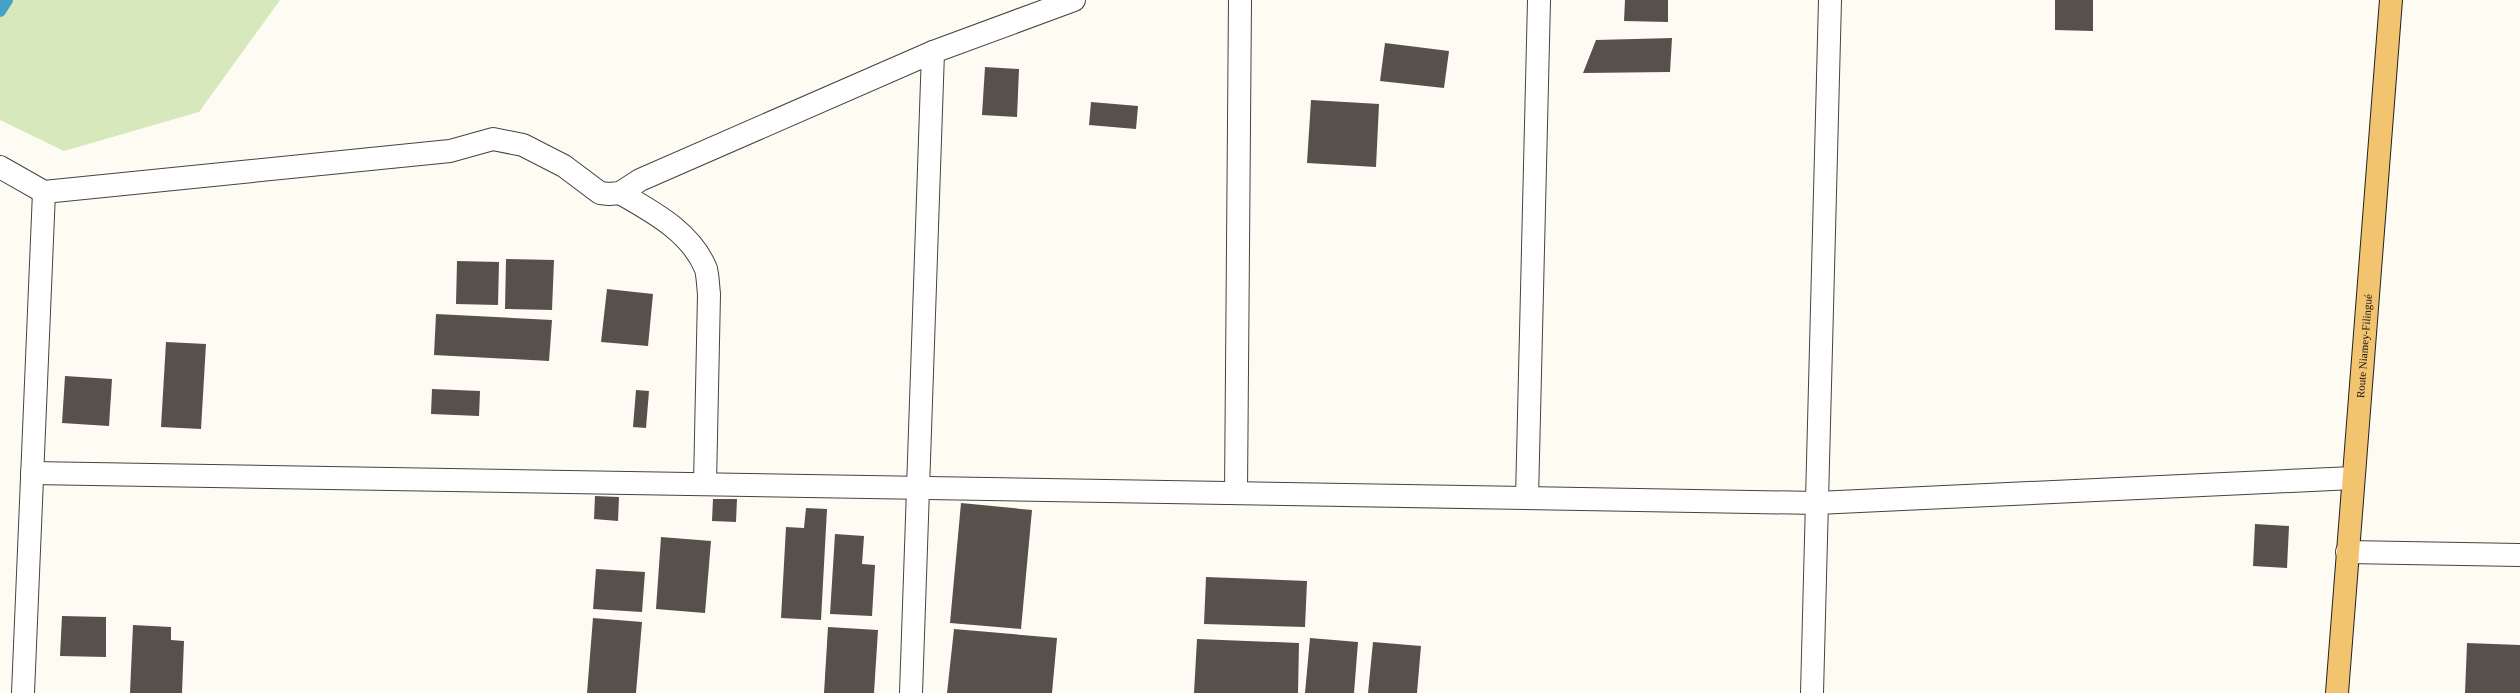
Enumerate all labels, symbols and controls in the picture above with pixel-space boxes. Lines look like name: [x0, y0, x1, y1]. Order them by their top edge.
street label: Route Niamey-Filingué: [2354, 293, 2374, 399]

